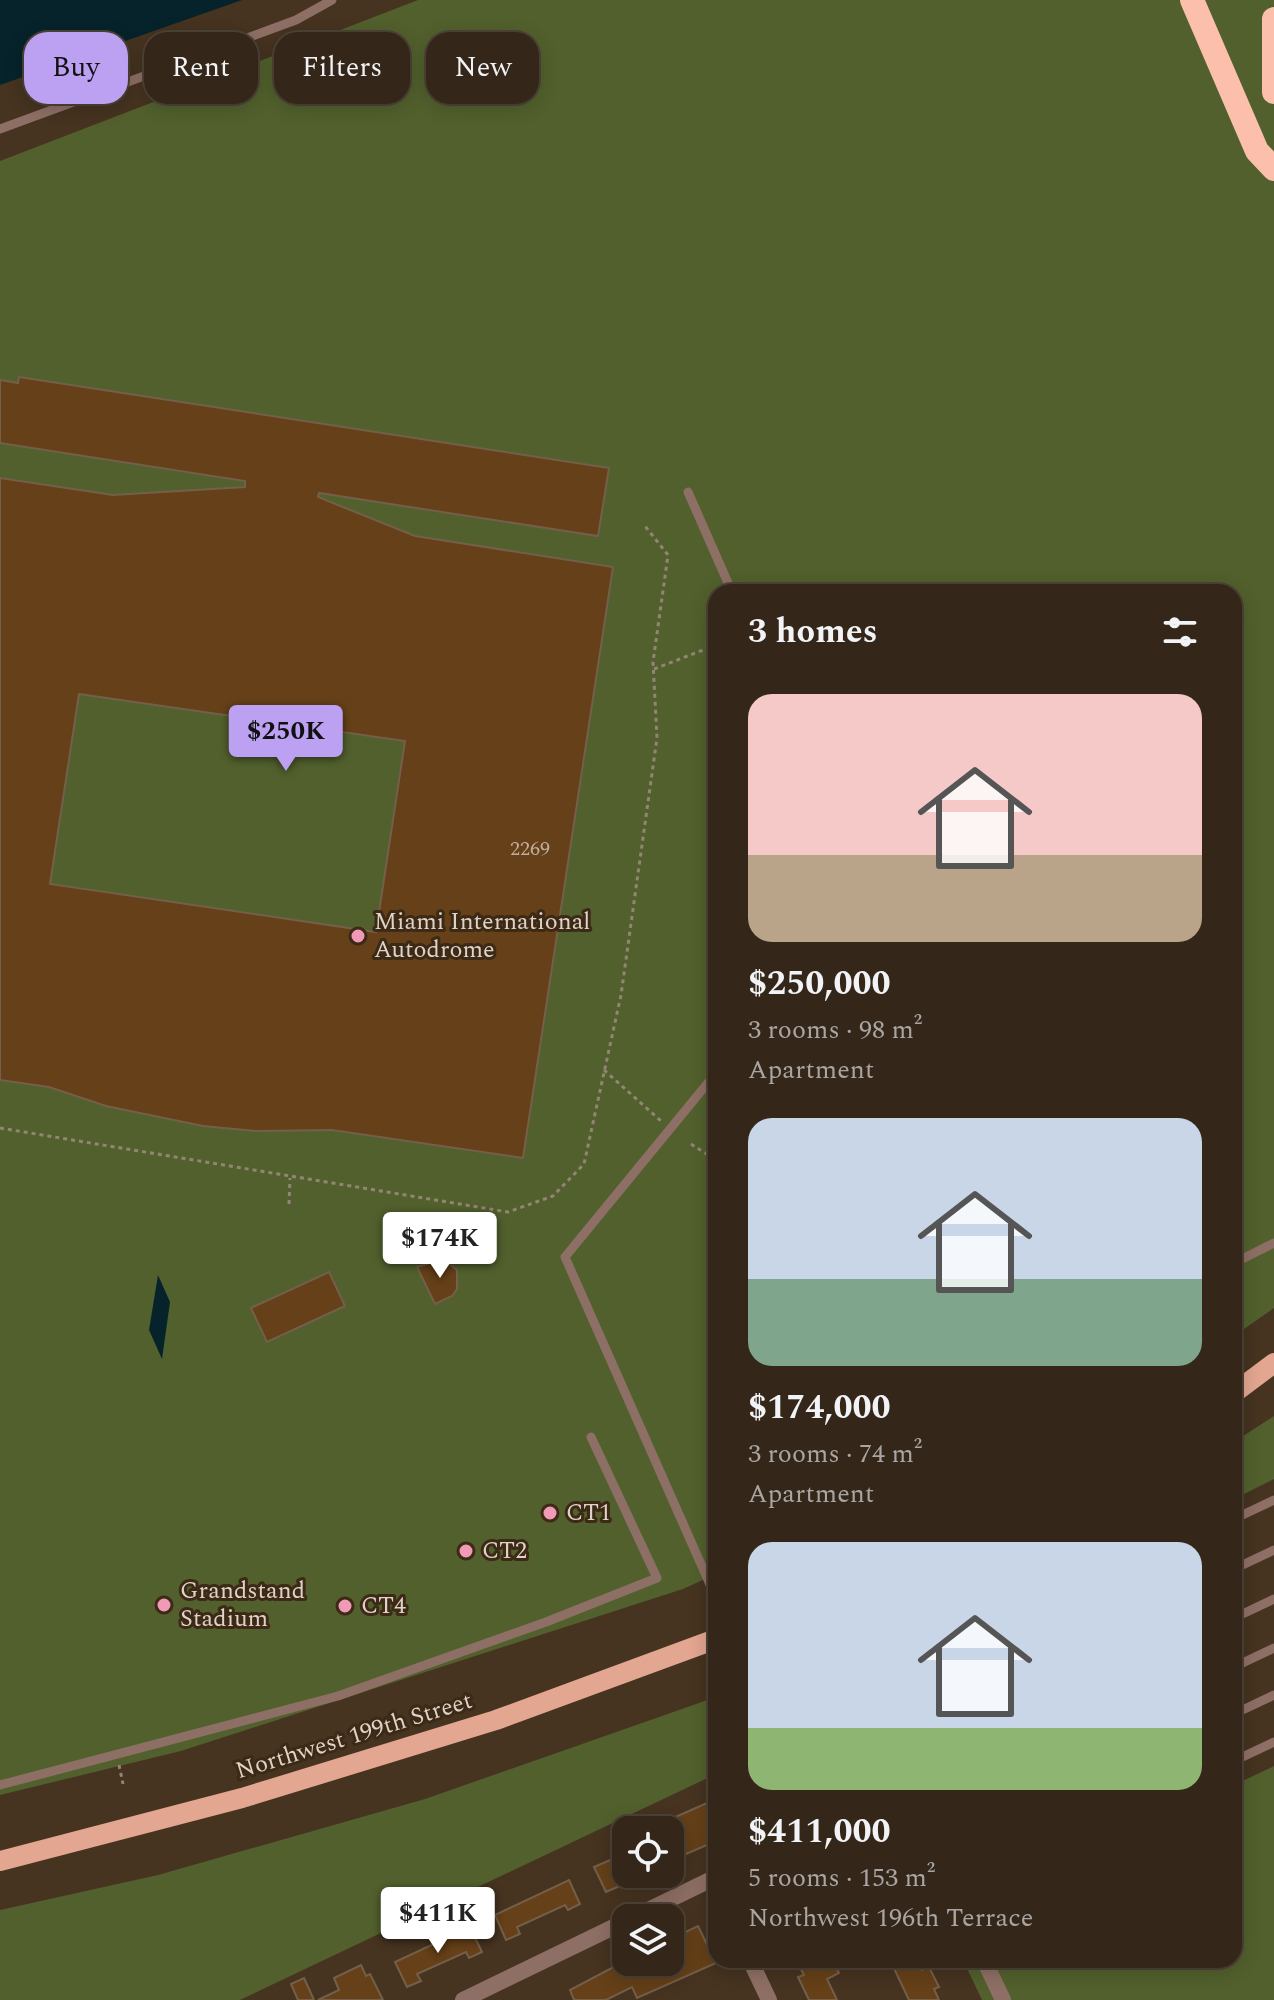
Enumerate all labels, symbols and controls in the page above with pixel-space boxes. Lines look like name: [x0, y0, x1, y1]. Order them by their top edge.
chip: Buy: [24, 32, 128, 104]
chip: Rent: [144, 32, 258, 104]
chip: Filters: [274, 32, 410, 104]
chip: New: [426, 32, 539, 104]
text: 3 homes: [748, 606, 878, 658]
icon: filters: [1158, 610, 1202, 654]
pin: $250K: [230, 705, 342, 773]
text: $250K: [247, 711, 325, 751]
icon: home: [903, 746, 1047, 890]
house number: 2269: [510, 834, 550, 864]
place label: Miami International Autodrome: [374, 904, 590, 968]
marker: Miami International Autodrome: [349, 927, 367, 945]
text: $250,000: [748, 958, 891, 1010]
text: 3 rooms · 98 m²: [748, 1010, 922, 1050]
text: Apartment: [748, 1050, 874, 1090]
icon: home: [903, 1170, 1047, 1314]
pin: $174K: [384, 1212, 496, 1280]
text: $174K: [401, 1218, 479, 1258]
text: $174,000: [748, 1382, 891, 1434]
text: 3 rooms · 74 m²: [748, 1434, 922, 1474]
text: Apartment: [748, 1474, 874, 1514]
place label: CT1: [566, 1495, 611, 1531]
marker: CT1: [541, 1504, 559, 1522]
place label: CT2: [482, 1533, 527, 1569]
marker: CT2: [457, 1542, 475, 1560]
place label: Grandstand Stadium: [180, 1573, 305, 1637]
place label: CT4: [361, 1588, 406, 1624]
icon: home: [903, 1594, 1047, 1738]
marker: Grandstand Stadium: [155, 1596, 173, 1614]
marker: CT4: [336, 1597, 354, 1615]
street label: Northwest 199th Street: [231, 1683, 477, 1789]
text: $411,000: [748, 1806, 891, 1858]
map controls: [612, 1816, 684, 1976]
button: locate: [612, 1816, 684, 1888]
text: 5 rooms · 153 m²: [748, 1858, 935, 1898]
pin: $411K: [382, 1887, 494, 1955]
text: $411K: [399, 1893, 477, 1933]
text: Northwest 196th Terrace: [748, 1898, 1033, 1938]
button: layers: [612, 1904, 684, 1976]

